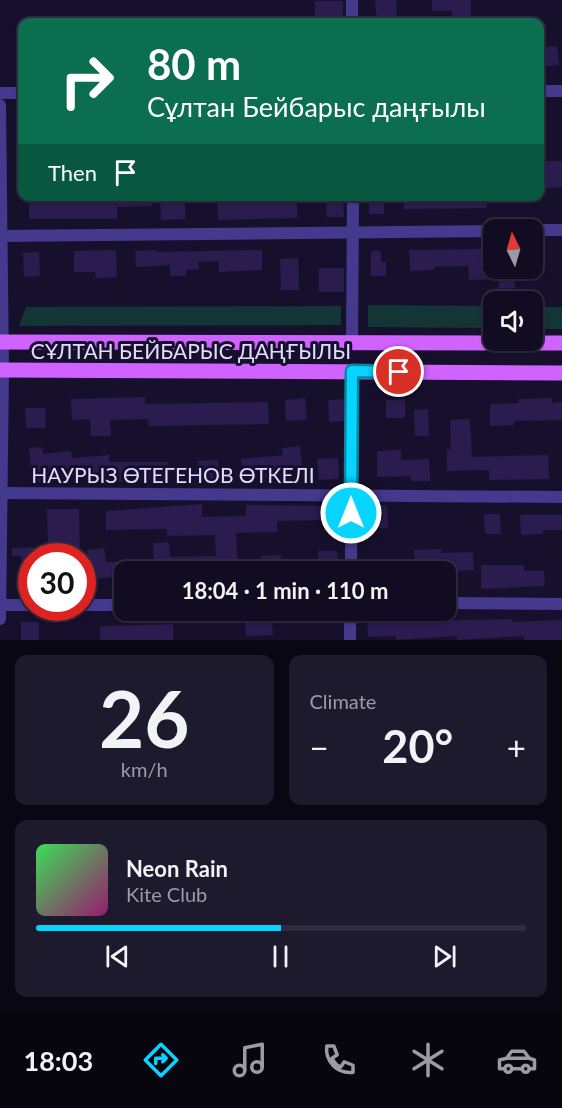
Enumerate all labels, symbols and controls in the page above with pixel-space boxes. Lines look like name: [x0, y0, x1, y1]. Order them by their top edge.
text: 80 m: [147, 39, 241, 89]
icon: right: [48, 42, 126, 120]
text: Сұлтан Бейбарыс даңғылы: [147, 90, 486, 123]
icon: arrive: [109, 156, 142, 189]
text: Then: [48, 159, 97, 186]
north arrow: [483, 219, 543, 279]
map controls: [483, 219, 543, 351]
button: sound: [483, 291, 543, 351]
street label: СҰЛТАН БЕЙБАРЫС ДАҢҒЫЛЫ: [31, 338, 351, 363]
pin: [373, 346, 424, 397]
icon: arrive: [382, 355, 415, 388]
street label: НАУРЫЗ ӨТЕГЕНОВ ӨТКЕЛІ: [31, 462, 315, 487]
position arrow: [319, 481, 383, 545]
speed limit sign: 30: [18, 543, 96, 621]
text: 18:04 · 1 min · 110 m: [182, 577, 388, 604]
text: 26: [99, 671, 189, 765]
text: Climate: [310, 689, 376, 713]
text: 20°: [382, 719, 453, 773]
text: −: [310, 727, 329, 767]
text: +: [507, 727, 526, 767]
text: km/h: [121, 757, 168, 781]
text: Neon Rain: [126, 855, 228, 882]
text: Kite Club: [126, 882, 207, 906]
icon: previous: [101, 940, 134, 973]
icon: pause: [264, 940, 297, 973]
icon: next: [428, 940, 461, 973]
icon: directions: [140, 1039, 182, 1081]
icon: music: [229, 1039, 271, 1081]
icon: phone: [318, 1039, 360, 1081]
icon: climate: [407, 1039, 449, 1081]
icon: car: [496, 1039, 538, 1081]
text: 18:03: [24, 1044, 93, 1077]

